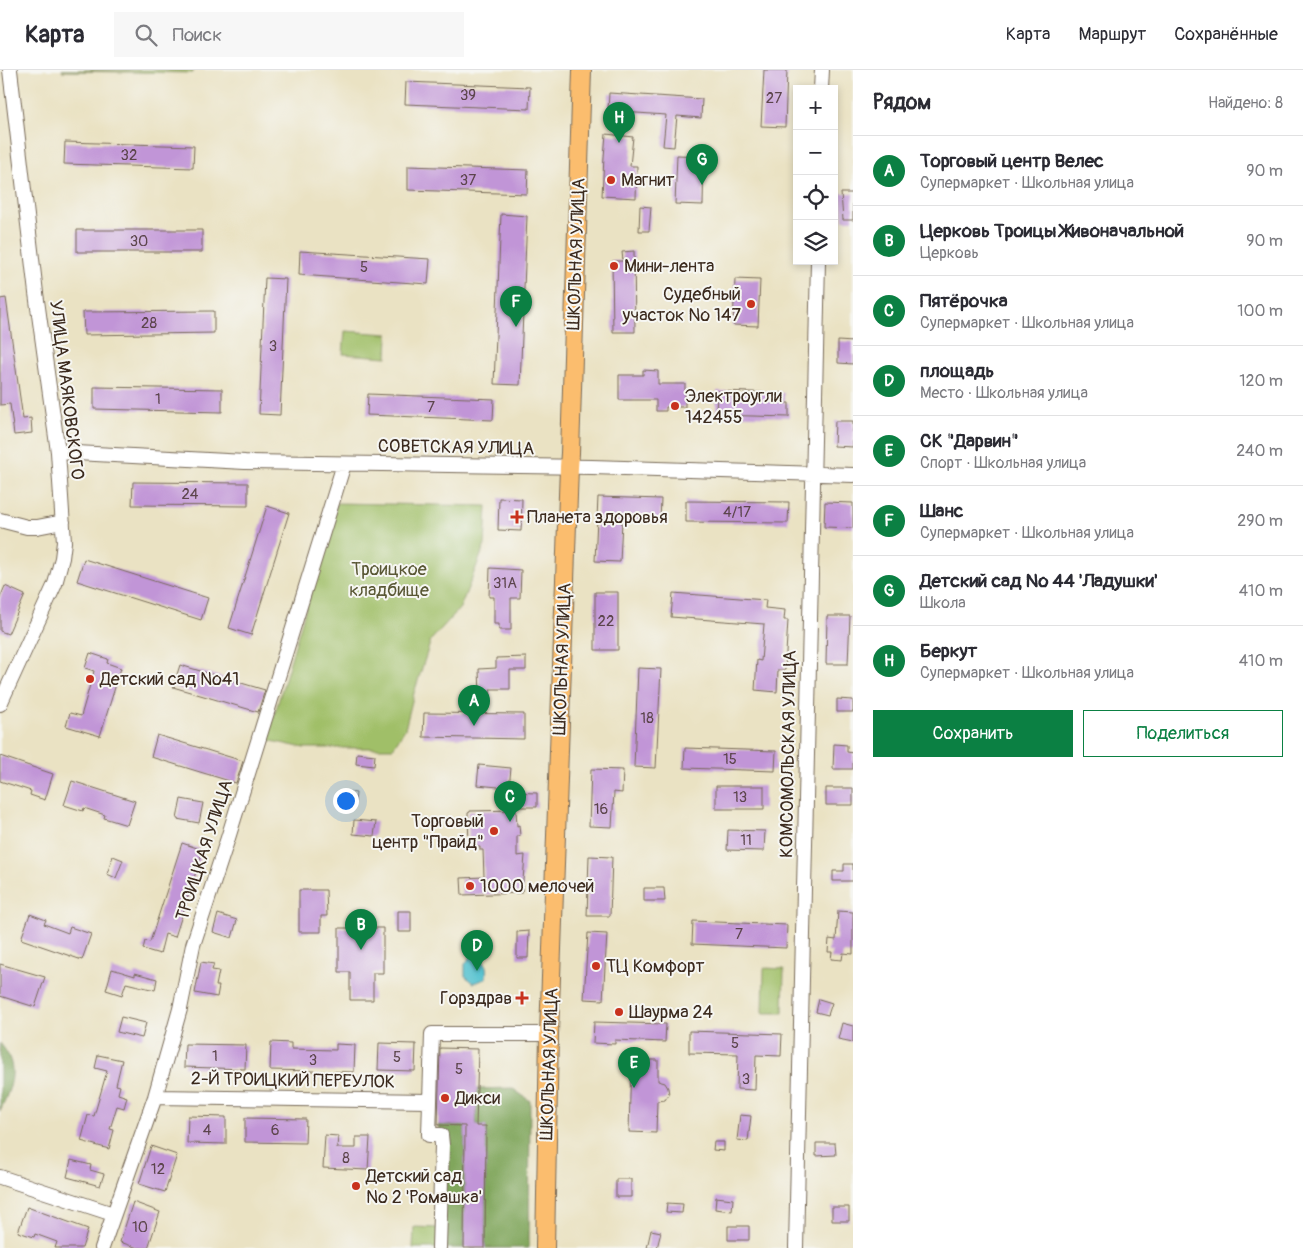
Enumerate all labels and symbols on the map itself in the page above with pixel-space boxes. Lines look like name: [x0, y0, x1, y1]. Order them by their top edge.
house number: 39: [460, 86, 476, 105]
house number: 27: [766, 89, 782, 108]
pin: H: [603, 102, 635, 143]
pin: G: [686, 144, 718, 185]
house number: 32: [121, 146, 137, 165]
place label: Магнит: [621, 169, 674, 192]
house number: 37: [460, 171, 476, 190]
marker: Магнит: [605, 174, 617, 186]
street label: ШКОЛЬНАЯ УЛИЦА: [562, 177, 591, 331]
house number: 30: [130, 232, 148, 251]
place label: Мини-лента: [624, 255, 714, 278]
house number: 5: [360, 258, 368, 277]
marker: Мини-лента: [608, 260, 620, 272]
place label: Судебный участок № 147: [621, 283, 741, 327]
pin: F: [500, 286, 532, 327]
marker: Судебный участок № 147: [745, 298, 757, 310]
street label: УЛИЦА МАЯКОВСКОГО: [44, 299, 89, 481]
house number: 28: [141, 314, 157, 333]
house number: 3: [269, 337, 277, 356]
place label: Электроугли 142455: [685, 385, 782, 429]
house number: 1: [155, 390, 161, 409]
house number: 7: [427, 398, 435, 417]
marker: Электроугли 142455: [669, 400, 681, 412]
street label: СОВЕТСКАЯ УЛИЦА: [378, 435, 535, 460]
house number: 24: [181, 485, 199, 504]
house number: 4/17: [723, 503, 751, 522]
place label: Планета здоровья: [527, 506, 668, 529]
marker: Планета здоровья: [511, 511, 523, 523]
park label: Троицкое кладбище: [349, 558, 429, 602]
house number: 31А: [493, 574, 517, 593]
street label: ШКОЛЬНАЯ УЛИЦА: [548, 582, 577, 736]
house number: 22: [598, 612, 614, 631]
street label: КОМСОМОЛЬСКАЯ УЛИЦА: [775, 650, 802, 858]
place label: Детский сад №41: [99, 668, 239, 691]
marker: Детский сад №41: [84, 673, 96, 685]
pin: A: [458, 685, 490, 726]
house number: 18: [640, 709, 654, 728]
house number: 15: [723, 750, 737, 769]
street label: ТРОИЦКАЯ УЛИЦА: [171, 776, 238, 924]
pin: C: [494, 781, 526, 822]
your location: [333, 788, 359, 814]
house number: 13: [733, 788, 747, 807]
house number: 16: [594, 800, 608, 819]
place label: Торговый центр "Прайд": [372, 810, 484, 854]
marker: Торговый центр "Прайд": [488, 825, 500, 837]
house number: 11: [740, 831, 752, 850]
place label: 1000 мелочей: [480, 875, 594, 898]
marker: 1000 мелочей: [464, 880, 476, 892]
pin: B: [345, 909, 377, 950]
house number: 7: [735, 925, 743, 944]
pin: D: [461, 930, 493, 971]
place label: ТЦ Комфорт: [606, 955, 704, 978]
marker: ТЦ Комфорт: [590, 960, 602, 972]
place label: Горздрав: [440, 987, 512, 1010]
street label: ШКОЛЬНАЯ УЛИЦА: [535, 987, 564, 1141]
marker: Горздрав: [516, 992, 528, 1004]
place label: Шаурма 24: [629, 1001, 713, 1024]
marker: Шаурма 24: [613, 1006, 625, 1018]
house number: 5: [731, 1034, 739, 1053]
house number: 1: [212, 1047, 218, 1066]
pin: E: [618, 1047, 650, 1088]
house number: 5: [393, 1048, 401, 1067]
house number: 3: [309, 1051, 317, 1070]
house number: 5: [455, 1060, 463, 1079]
street label: 2-Й ТРОИЦКИЙ ПЕРЕУЛОК: [191, 1067, 395, 1094]
house number: 3: [742, 1070, 750, 1089]
place label: Дикси: [454, 1087, 500, 1110]
marker: Дикси: [439, 1092, 451, 1104]
house number: 4: [203, 1121, 212, 1140]
house number: 6: [271, 1121, 279, 1140]
house number: 8: [342, 1149, 350, 1168]
house number: 12: [151, 1160, 165, 1179]
place label: Детский сад № 2 'Ромашка': [365, 1165, 482, 1209]
marker: Детский сад № 2 'Ромашка': [350, 1180, 362, 1192]
house number: 10: [132, 1218, 148, 1237]

